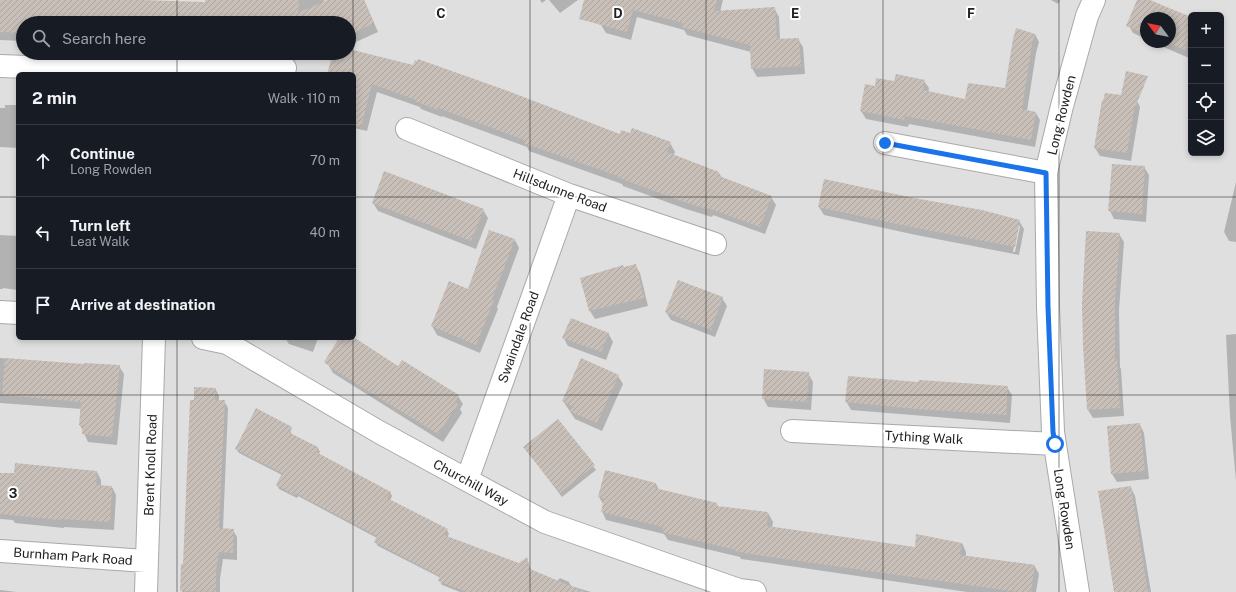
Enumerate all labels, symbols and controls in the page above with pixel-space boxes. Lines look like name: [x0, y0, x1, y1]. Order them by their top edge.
text: C: [436, 6, 446, 21]
text: D: [613, 6, 623, 21]
text: E: [791, 6, 799, 21]
text: F: [967, 6, 975, 21]
north arrow: [1140, 12, 1176, 48]
map controls: [1188, 12, 1224, 156]
button: +: [1188, 12, 1224, 48]
search box: [16, 16, 356, 60]
icon: search: [30, 27, 52, 49]
text: Search here: [62, 30, 146, 47]
button: −: [1188, 48, 1224, 84]
street label: Long Rowden: [1044, 74, 1079, 157]
button: locate: [1188, 84, 1224, 120]
text: 2 min: [32, 88, 77, 108]
text: Walk · 110 m: [268, 91, 340, 106]
button: layers: [1188, 120, 1224, 156]
route end: [876, 134, 894, 152]
text: Continue: [70, 145, 135, 162]
icon: ahead: [32, 150, 54, 172]
text: 70 m: [310, 153, 340, 168]
text: Long Rowden: [70, 162, 152, 177]
street label: Hillsdunne Road: [511, 166, 609, 215]
text: Turn left: [70, 217, 131, 234]
icon: left: [32, 222, 54, 244]
text: 40 m: [309, 225, 340, 240]
text: Leat Walk: [70, 234, 130, 249]
street label: Swaindale Road: [495, 289, 542, 385]
icon: arrive: [32, 294, 54, 316]
text: Arrive at destination: [70, 296, 215, 313]
street label: Brent Knoll Road: [141, 414, 160, 516]
street label: Tything Walk: [884, 428, 964, 447]
route start: [1046, 435, 1064, 453]
street label: Churchill Way: [431, 456, 511, 509]
street label: Long Rowden: [1051, 467, 1078, 551]
text: 3: [9, 486, 18, 501]
street label: Burnham Park Road: [13, 545, 133, 568]

